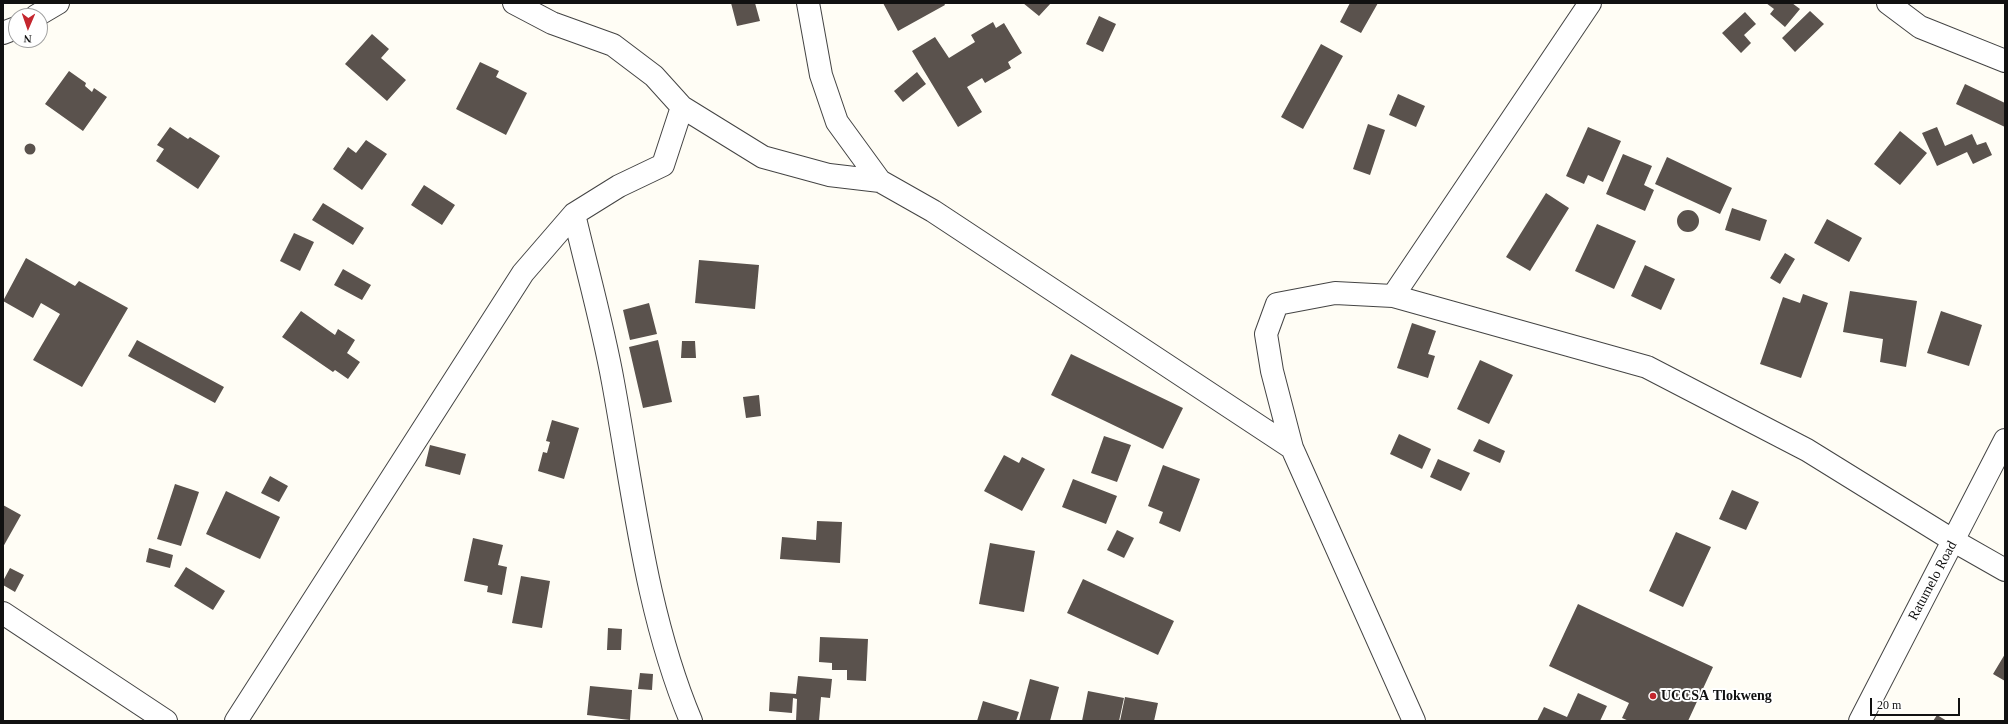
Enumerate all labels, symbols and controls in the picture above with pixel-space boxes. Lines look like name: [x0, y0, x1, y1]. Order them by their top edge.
north arrow: [8, 8, 48, 48]
text: N: [23, 33, 32, 45]
street label: Ratumelo Road: [1905, 538, 1961, 624]
place label: UCCSA Tlokweng: [1661, 688, 1772, 704]
scale bar: [1872, 690, 1962, 716]
marker: UCCSA Tlokweng: [1648, 691, 1658, 701]
text: 20 m: [1877, 698, 1901, 712]

